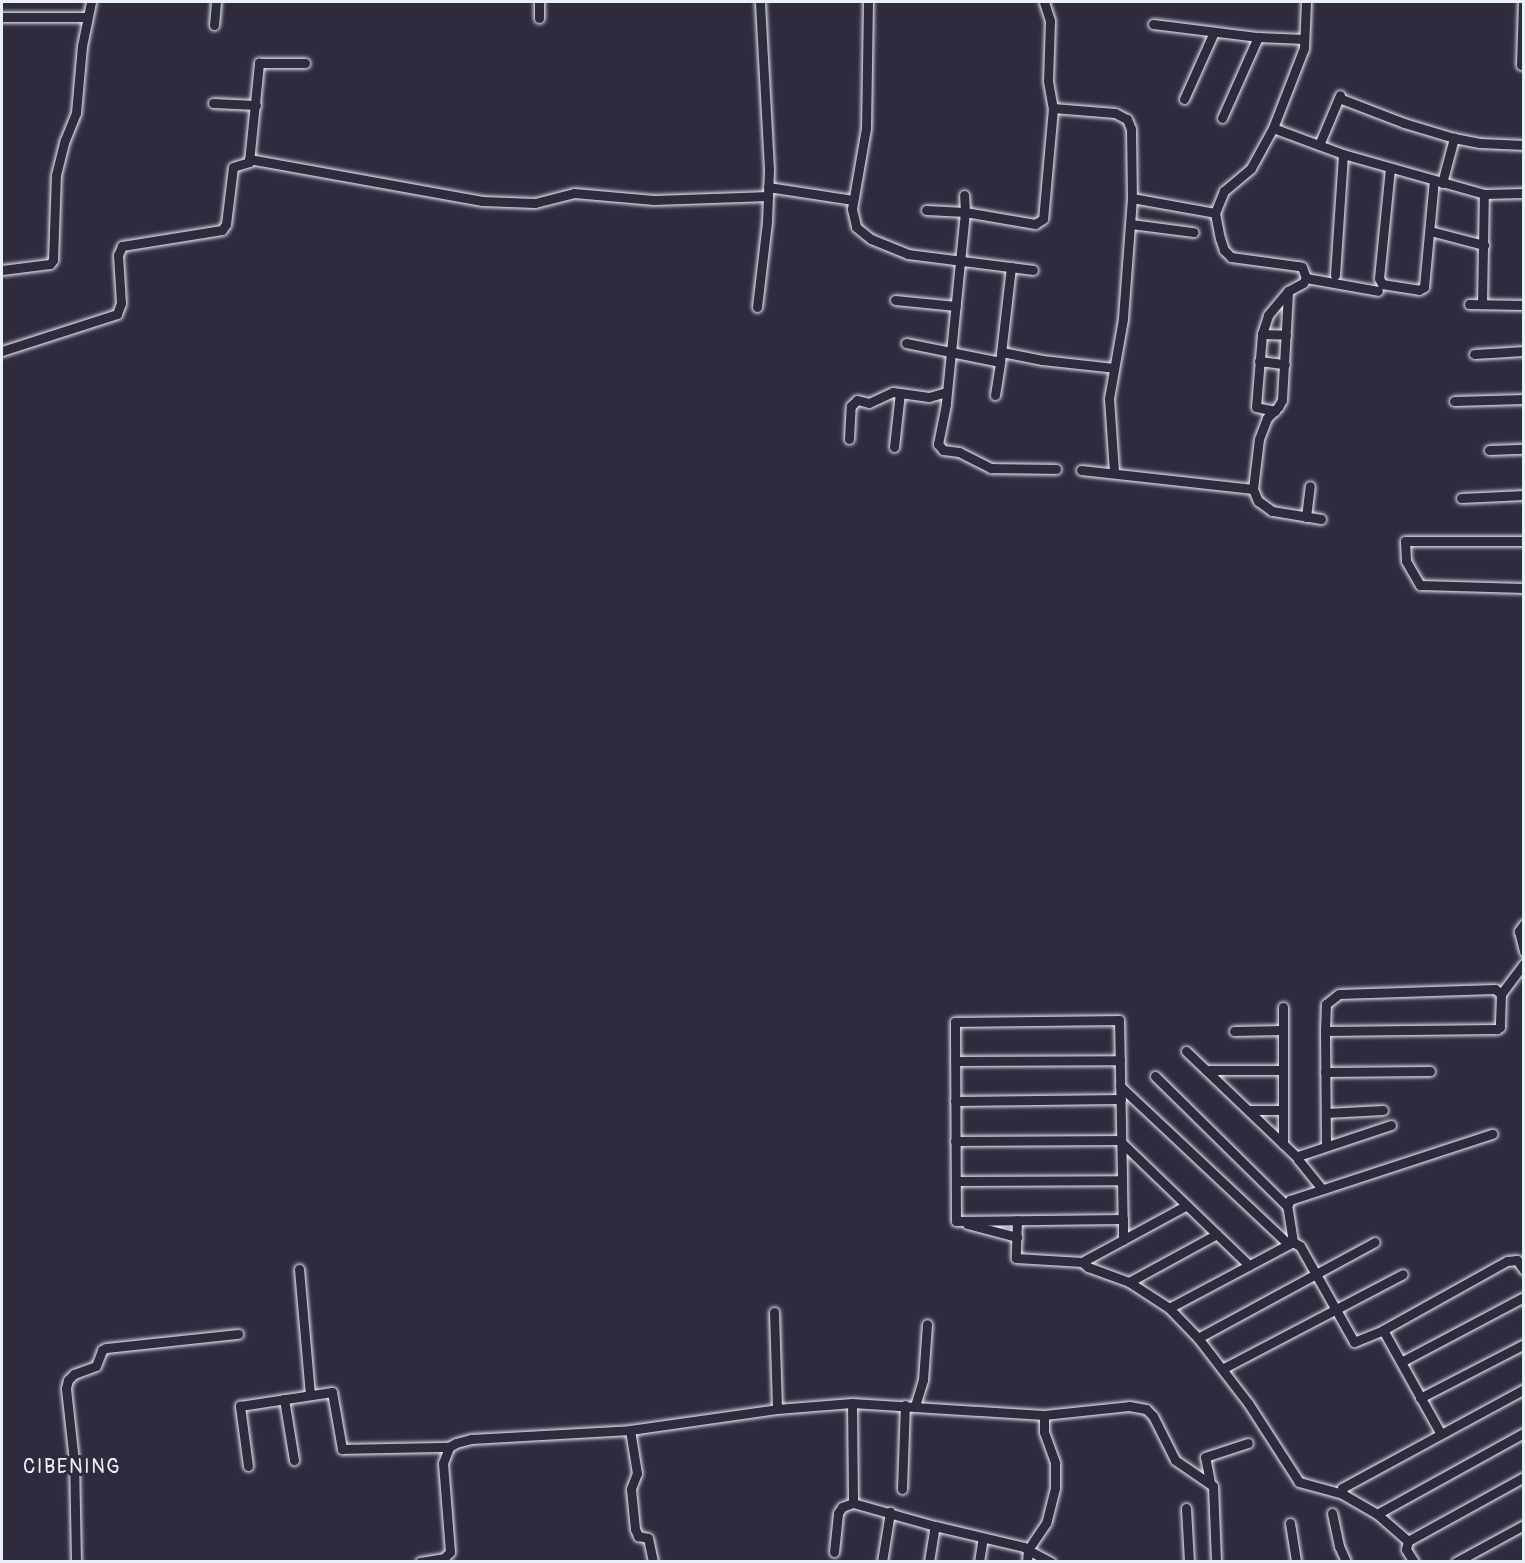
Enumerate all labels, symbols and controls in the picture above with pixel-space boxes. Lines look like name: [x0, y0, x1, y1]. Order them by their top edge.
district label: CIBENING: [23, 1454, 121, 1478]

